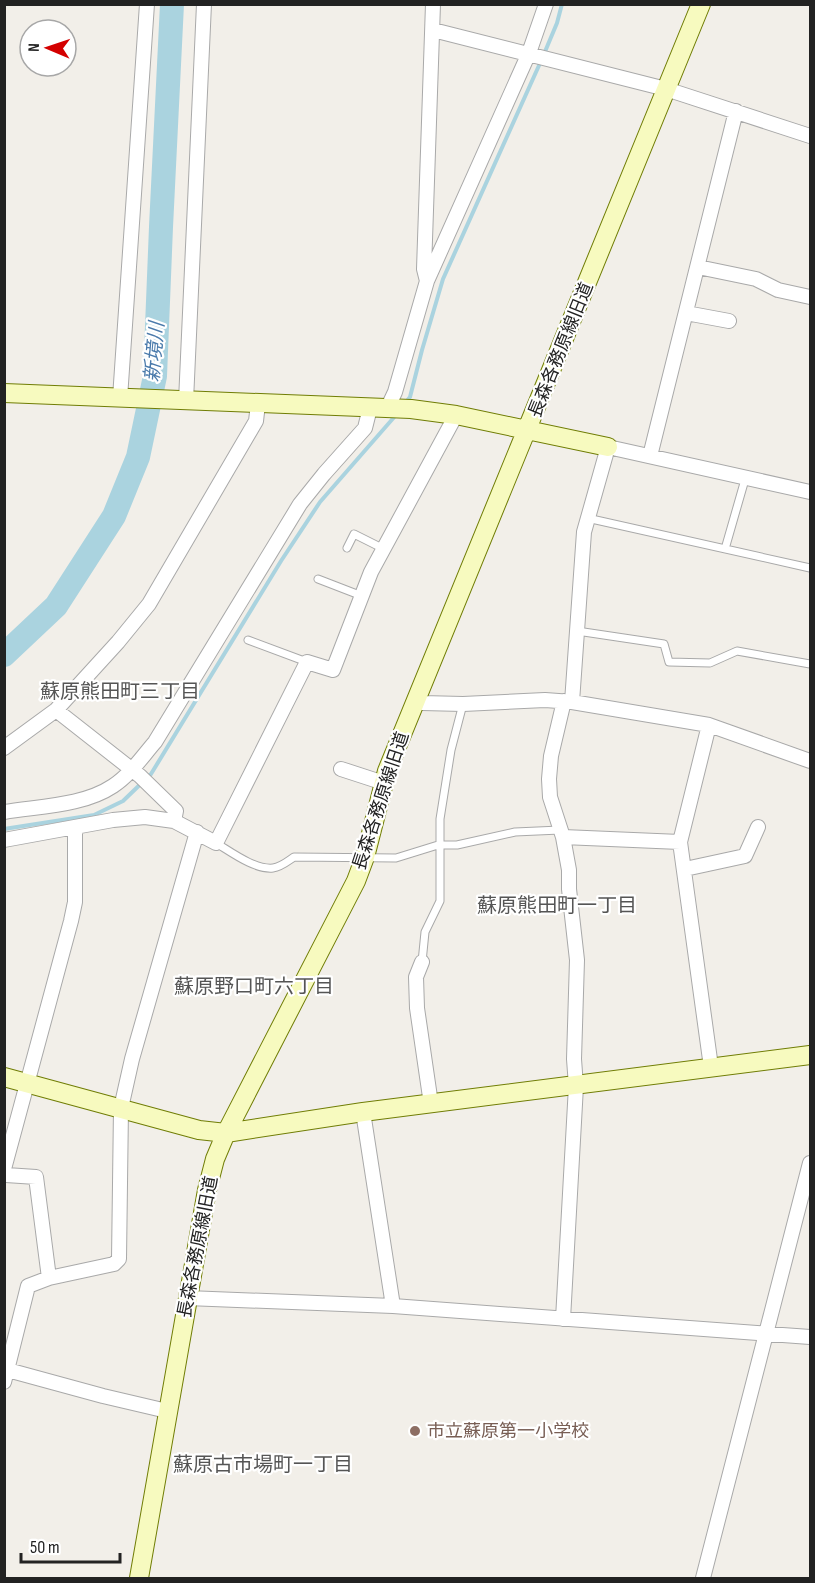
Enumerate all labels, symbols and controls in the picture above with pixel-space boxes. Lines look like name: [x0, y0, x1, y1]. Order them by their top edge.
north arrow: [18, 18, 78, 78]
text: N: [25, 43, 44, 52]
street label: 長森各務原線旧道: [524, 279, 598, 421]
water label: 新境川: [140, 319, 170, 383]
district label: 蘇原熊田町三丁目: [40, 680, 200, 704]
street label: 長森各務原線旧道: [349, 729, 413, 873]
district label: 蘇原熊田町一丁目: [477, 894, 637, 918]
district label: 蘇原野口町六丁目: [174, 975, 334, 999]
street label: 長森各務原線旧道: [174, 1174, 222, 1320]
place label: 市立蘇原第一小学校: [427, 1421, 589, 1442]
marker: 市立蘇原第一小学校: [408, 1424, 422, 1438]
district label: 蘇原古市場町一丁目: [173, 1453, 353, 1477]
scale bar: [21, 1526, 120, 1564]
text: 50 m: [30, 1537, 60, 1558]

